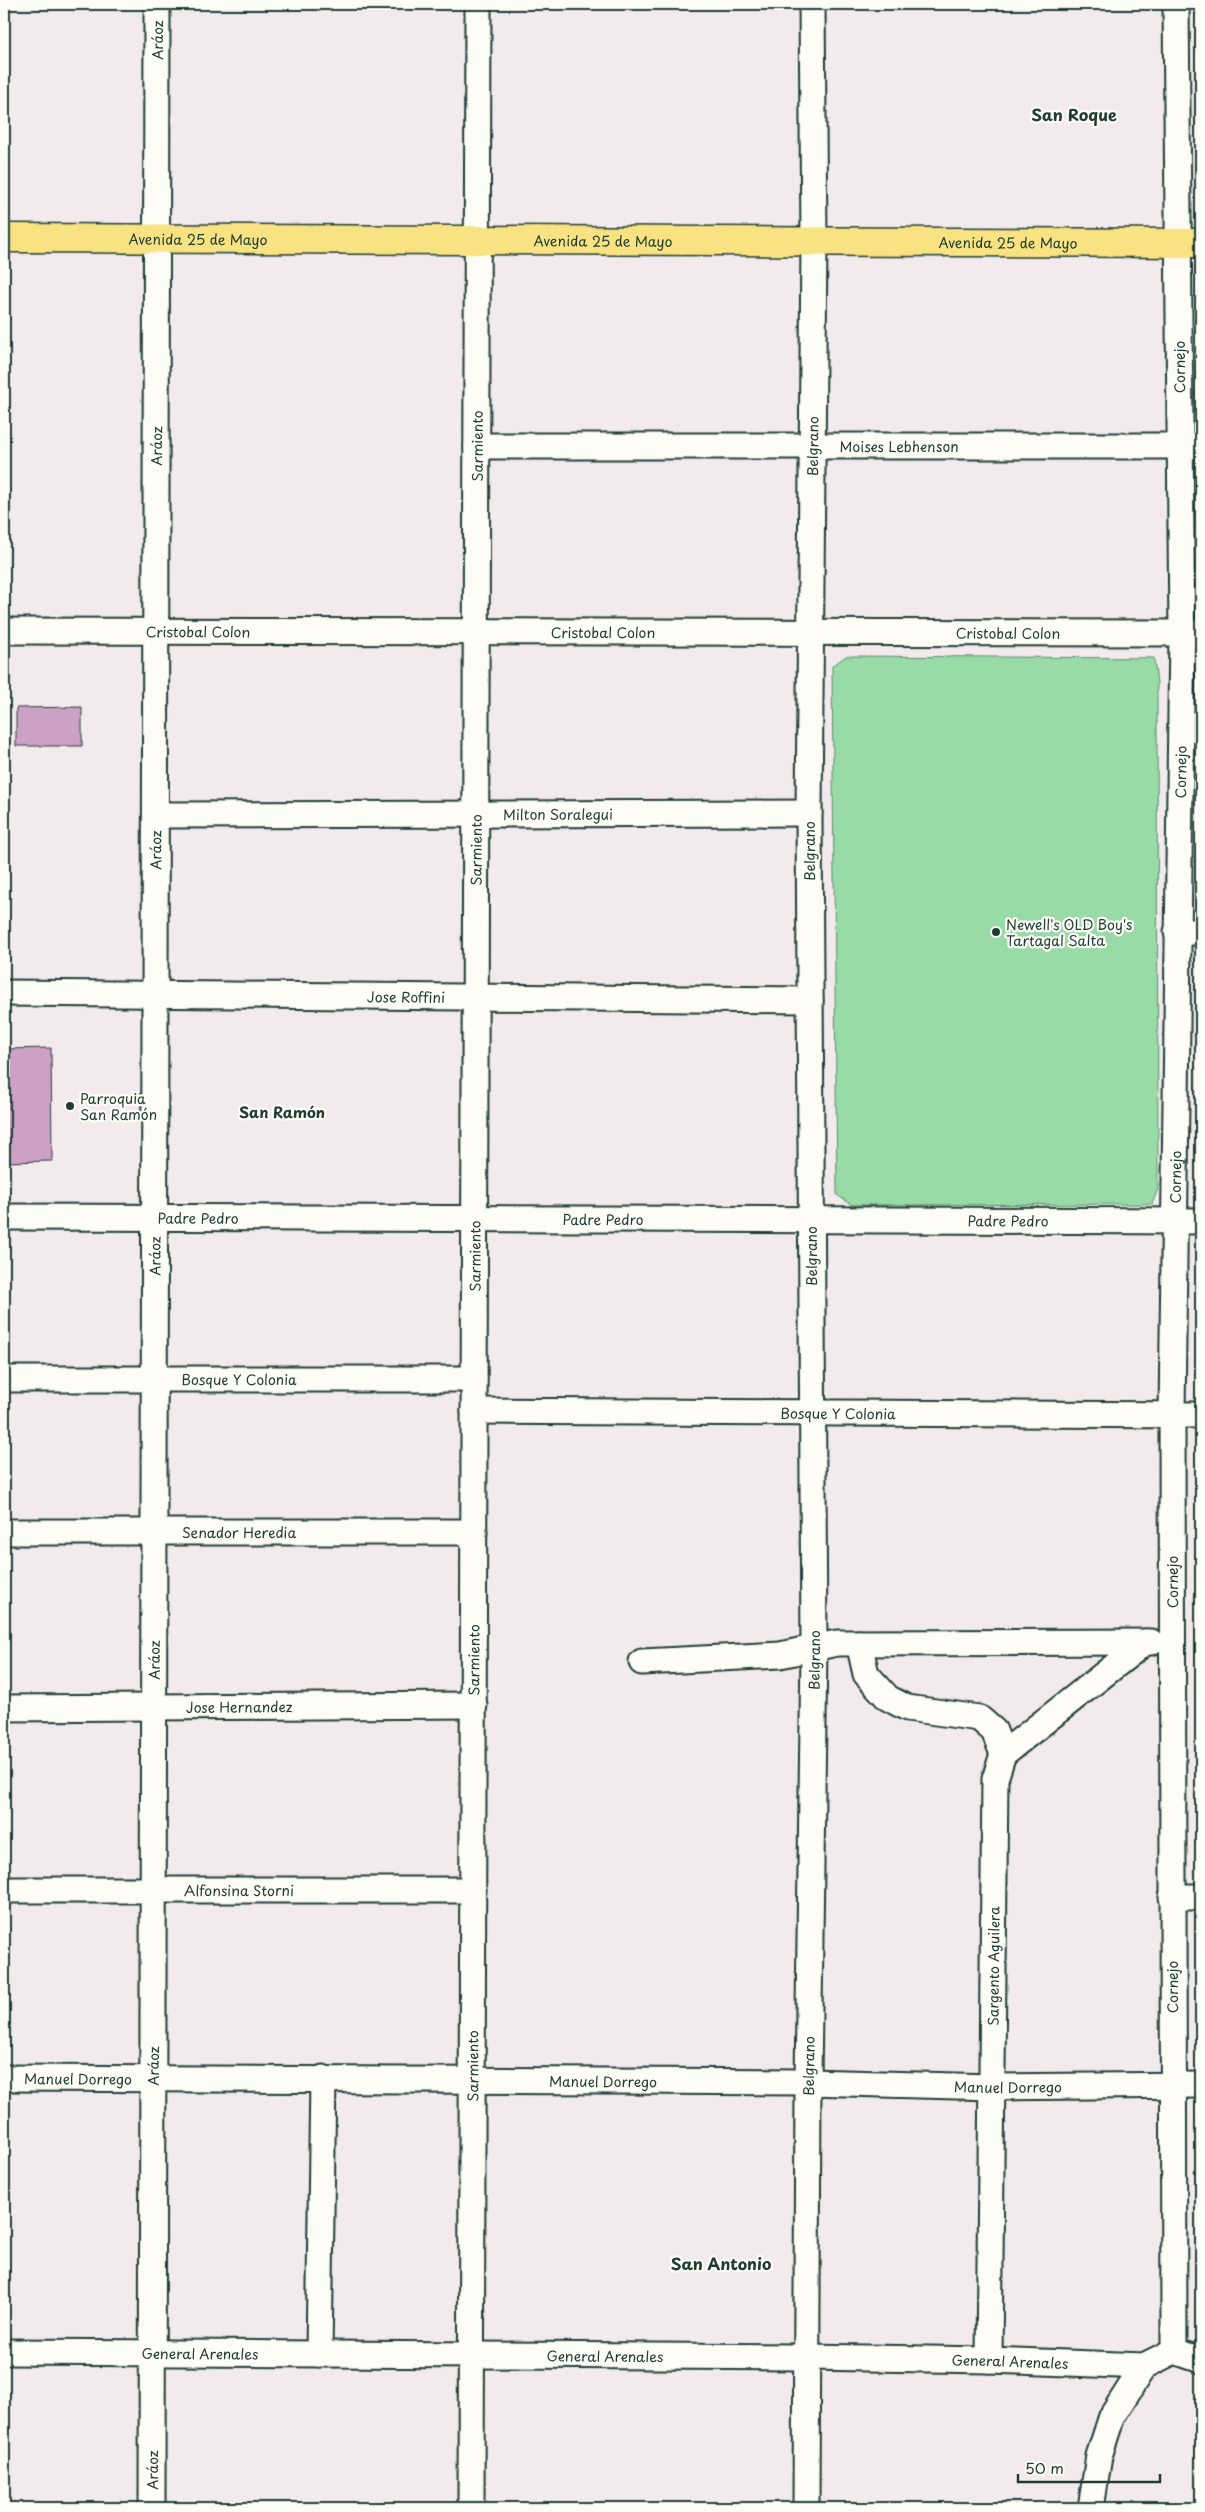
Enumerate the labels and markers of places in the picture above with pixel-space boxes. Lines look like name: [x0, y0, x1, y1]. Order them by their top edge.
place label: Newell's OLD Boy's Tartagal Salta: [1006, 914, 1132, 951]
marker: Newell's OLD Boy's Tartagal Salta: [990, 926, 1002, 938]
place label: Parroquia San Ramón: [80, 1088, 157, 1125]
marker: Parroquia San Ramón: [64, 1100, 76, 1112]

